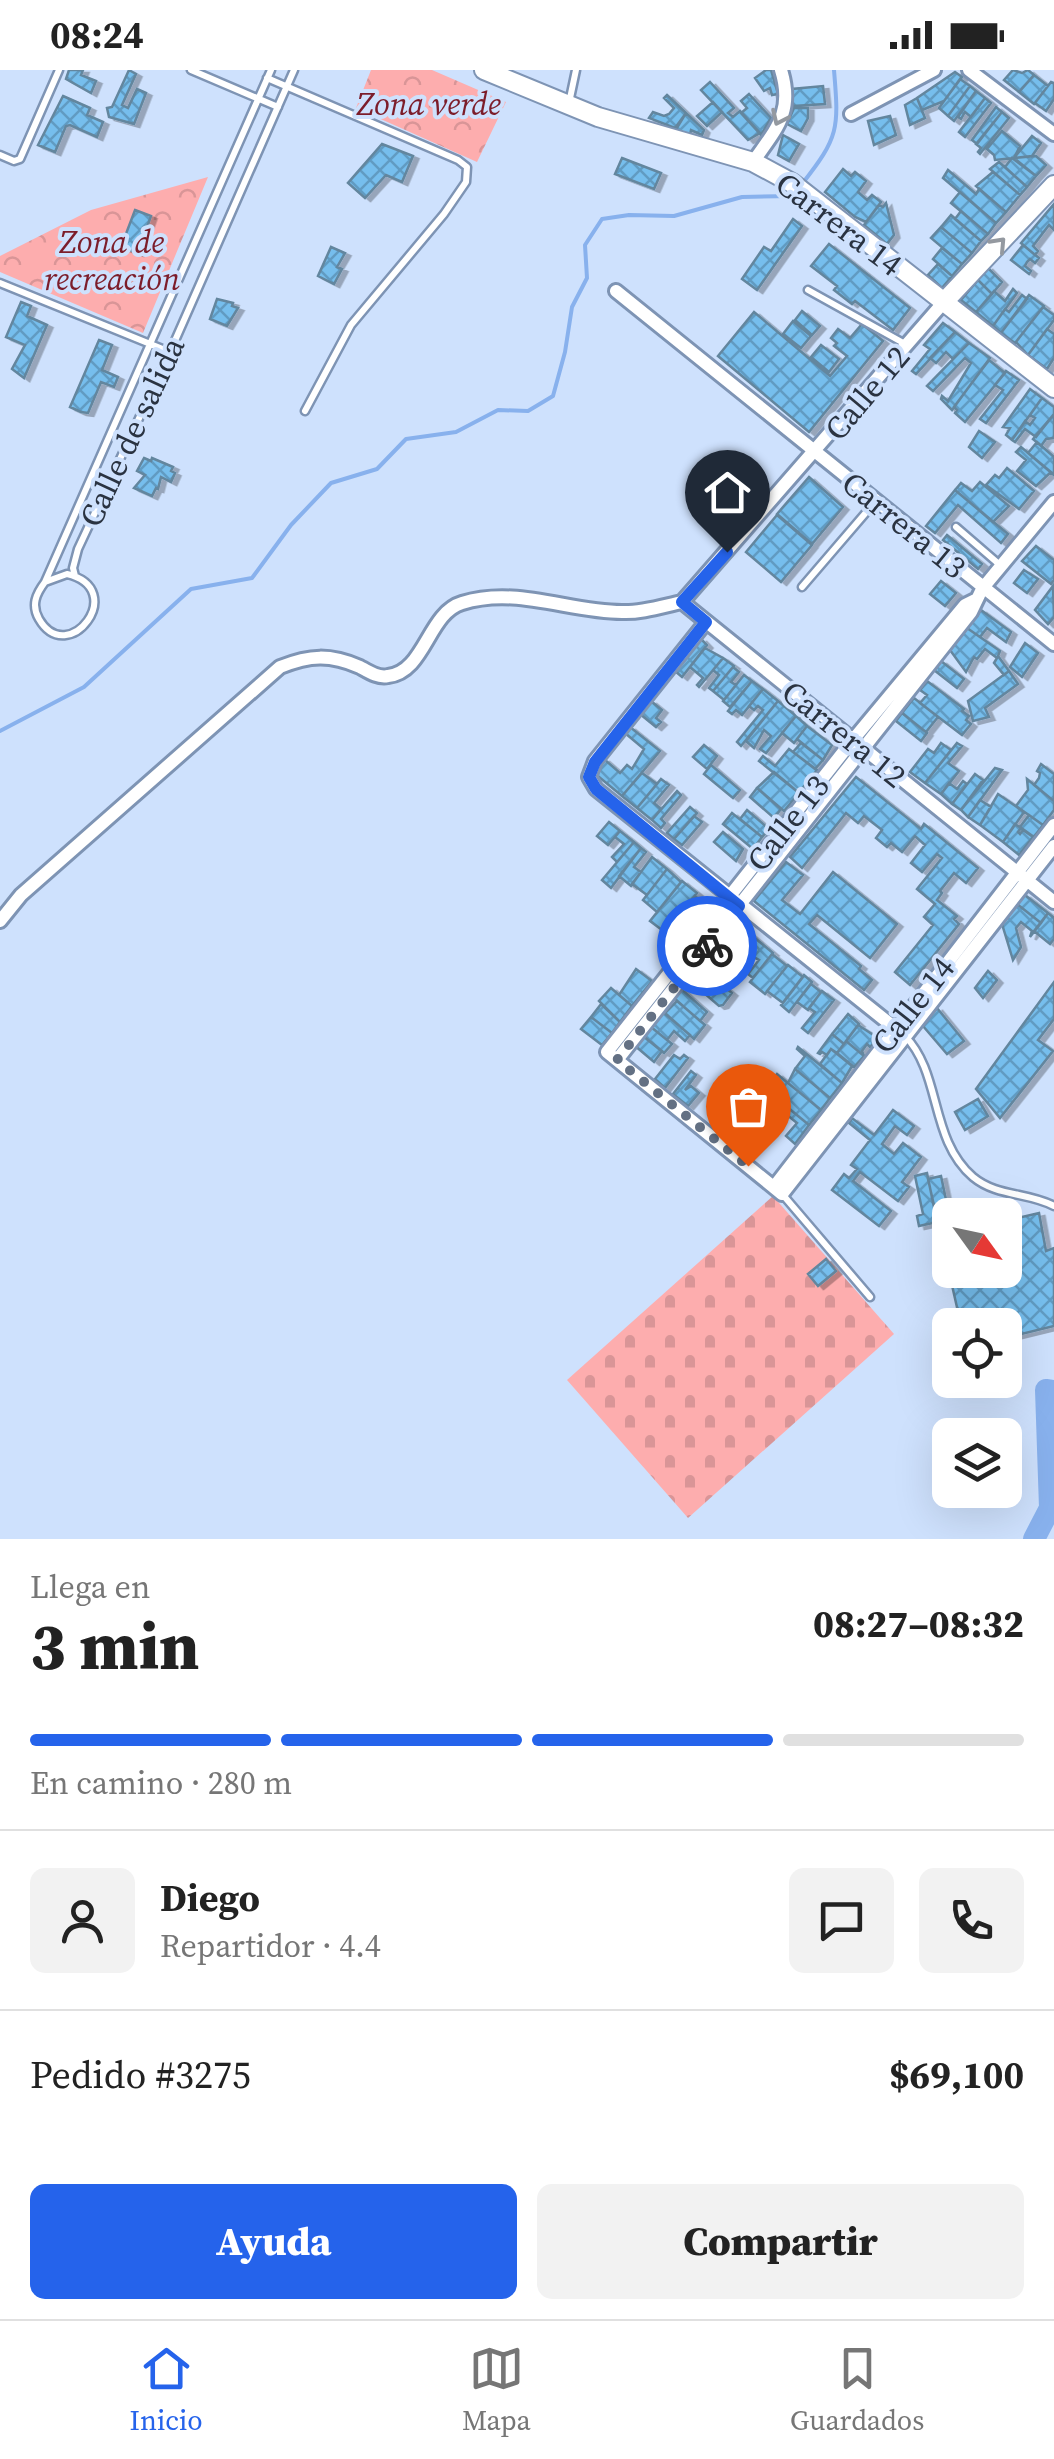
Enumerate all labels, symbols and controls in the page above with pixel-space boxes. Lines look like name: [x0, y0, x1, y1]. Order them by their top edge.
text: 08:24: [50, 9, 144, 61]
park label: Zona verde: [356, 82, 501, 126]
one-way arrow: [772, 108, 792, 126]
street label: Carrera 14: [767, 162, 911, 286]
park label: Zona de recreación: [44, 220, 180, 301]
one-way arrow: [987, 237, 1005, 256]
street label: Calle de salida: [69, 329, 195, 534]
street label: Calle 12: [814, 336, 920, 450]
pin: [685, 450, 770, 553]
street label: Carrera 13: [833, 461, 975, 589]
icon: home: [700, 465, 755, 520]
street label: Carrera 12: [773, 670, 915, 798]
street label: Calle 13: [736, 766, 840, 880]
courier: [657, 896, 757, 996]
icon: bike: [680, 919, 735, 974]
street label: Calle 14: [861, 948, 965, 1062]
pin: [706, 1064, 791, 1167]
icon: bag: [721, 1079, 776, 1134]
north arrow: [932, 1198, 1022, 1288]
map controls: [932, 1198, 1022, 1508]
button: locate: [932, 1308, 1022, 1398]
button: layers: [932, 1418, 1022, 1508]
text: Llega en: [30, 1565, 150, 1609]
text: 08:27–08:32: [813, 1598, 1024, 1650]
text: 3 min: [30, 1602, 200, 1691]
text: En camino · 280 m: [30, 1761, 292, 1805]
button: person: [30, 1868, 135, 1973]
button: chat: [789, 1868, 894, 1973]
button: phone: [919, 1868, 1024, 1973]
text: Diego: [160, 1872, 260, 1924]
text: Repartidor · 4.4: [160, 1924, 381, 1968]
text: Pedido #3275: [30, 2049, 251, 2101]
text: $69,100: [889, 2049, 1024, 2101]
button: Ayuda: [30, 2184, 517, 2299]
button: Compartir: [537, 2184, 1024, 2299]
tab: Inicio: [130, 2341, 203, 2439]
tab: Mapa: [462, 2341, 531, 2439]
tab: Guardados: [790, 2341, 924, 2439]

